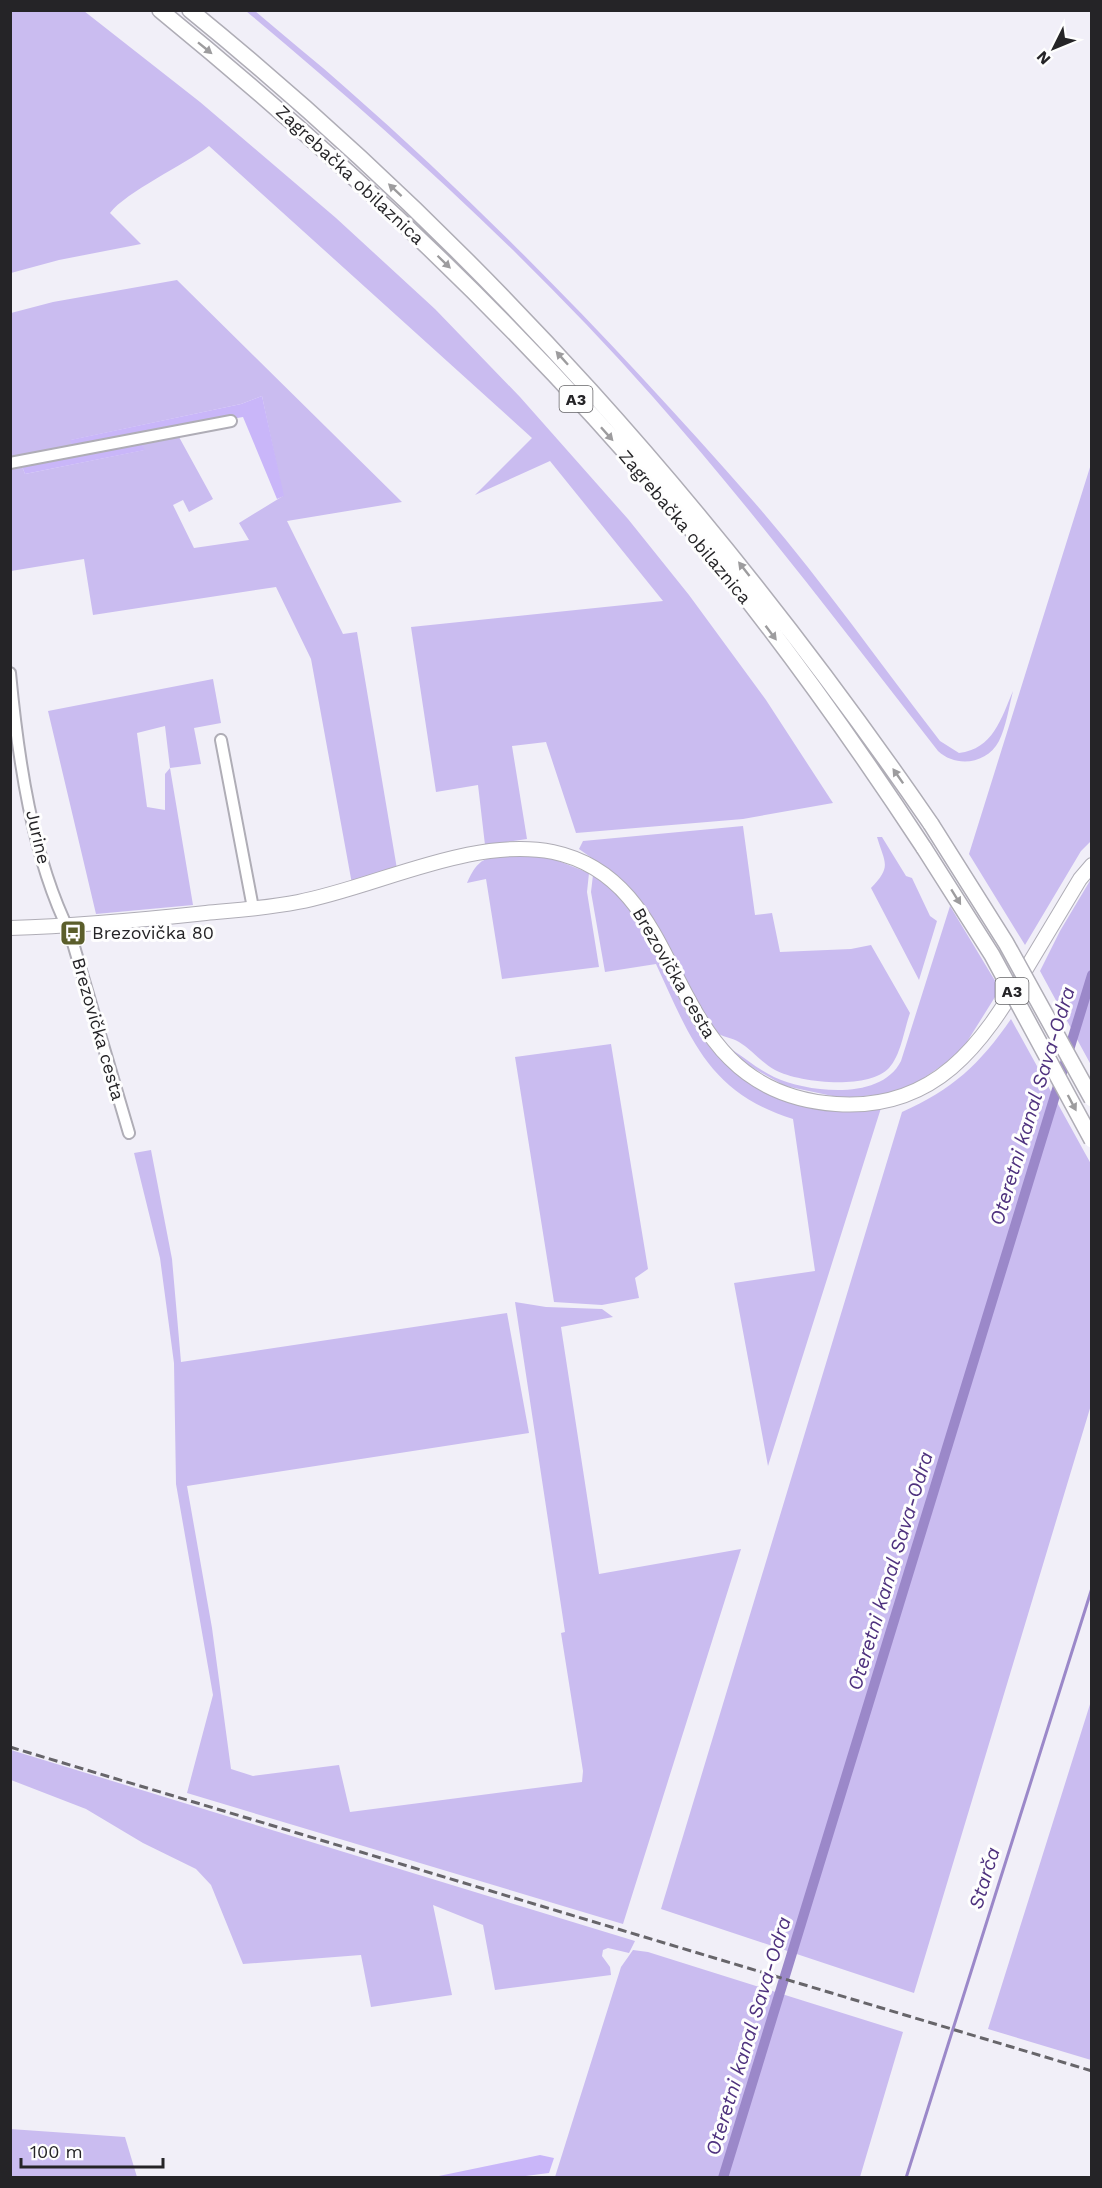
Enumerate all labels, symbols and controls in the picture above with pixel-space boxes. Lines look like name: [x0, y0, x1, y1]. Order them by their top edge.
north arrow: [1024, 18, 1084, 78]
one-way arrow: [198, 41, 213, 53]
text: N: [1032, 47, 1054, 69]
street label: Zagrebačka obilaznica: [272, 101, 429, 249]
one-way arrow: [387, 183, 402, 197]
one-way arrow: [436, 255, 451, 268]
one-way arrow: [556, 351, 569, 366]
road number: A3: [560, 386, 592, 412]
one-way arrow: [600, 426, 614, 440]
street label: Zagrebačka obilaznica: [615, 445, 756, 608]
one-way arrow: [738, 561, 751, 577]
one-way arrow: [765, 625, 777, 640]
one-way arrow: [892, 769, 904, 785]
street label: Jurine: [22, 808, 55, 866]
one-way arrow: [950, 889, 961, 905]
street label: Brezovička cesta: [629, 904, 720, 1042]
bus stop icon: Brezovička 80: [58, 918, 88, 948]
place label: Brezovička 80: [92, 922, 214, 943]
street label: Brezovička cesta: [68, 955, 129, 1103]
road number: A3: [996, 978, 1028, 1004]
water label: Oteretni kanal Sava-Odra: [984, 984, 1080, 1228]
one-way arrow: [1067, 1095, 1077, 1112]
water label: Oteretni kanal Sava-Odra: [842, 1449, 938, 1693]
water label: Starča: [963, 1844, 1005, 1912]
water label: Oteretni kanal Sava-Odra: [700, 1914, 796, 2158]
scale bar: [21, 2131, 164, 2169]
text: 100 m: [30, 2141, 83, 2162]

